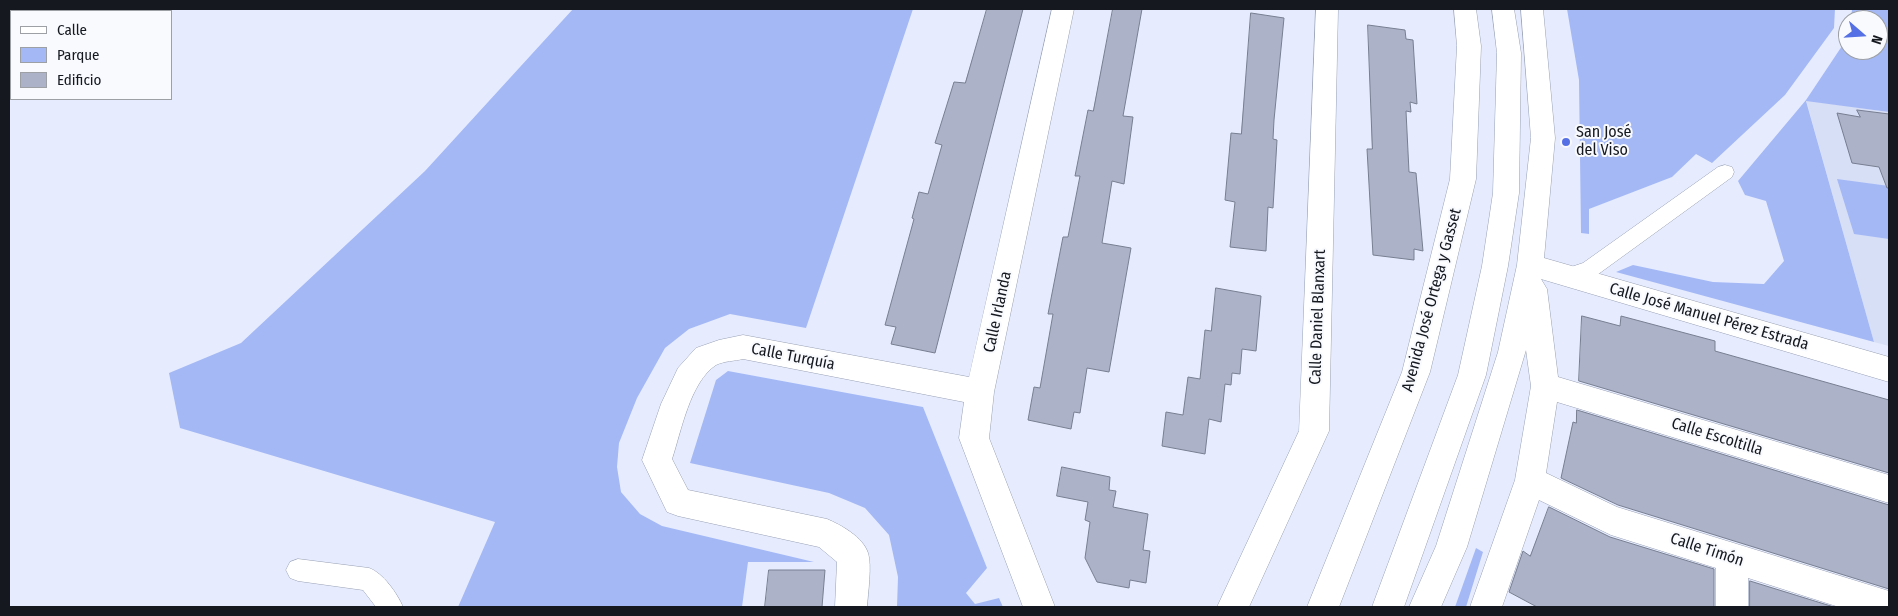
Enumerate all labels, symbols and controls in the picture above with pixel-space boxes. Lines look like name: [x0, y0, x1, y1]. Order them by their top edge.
legend: [10, 10, 172, 100]
north arrow: [1838, 10, 1888, 60]
text: Calle: [57, 21, 87, 39]
text: N: [1867, 33, 1886, 46]
text: Parque: [57, 46, 100, 64]
text: Edificio: [57, 71, 102, 89]
place label: San José del Viso: [1576, 123, 1631, 161]
marker: San José del Viso: [1560, 136, 1572, 148]
street label: Avenida José Ortega y Gasset: [1398, 206, 1466, 394]
street label: Calle Daniel Blanxart: [1306, 249, 1330, 385]
street label: Calle Irlanda: [980, 270, 1016, 354]
street label: Calle José Manuel Pérez Estrada: [1607, 279, 1811, 355]
street label: Calle Turquía: [750, 339, 836, 375]
street label: Calle Escoltilla: [1669, 414, 1765, 460]
street label: Calle Timón: [1668, 529, 1746, 571]

